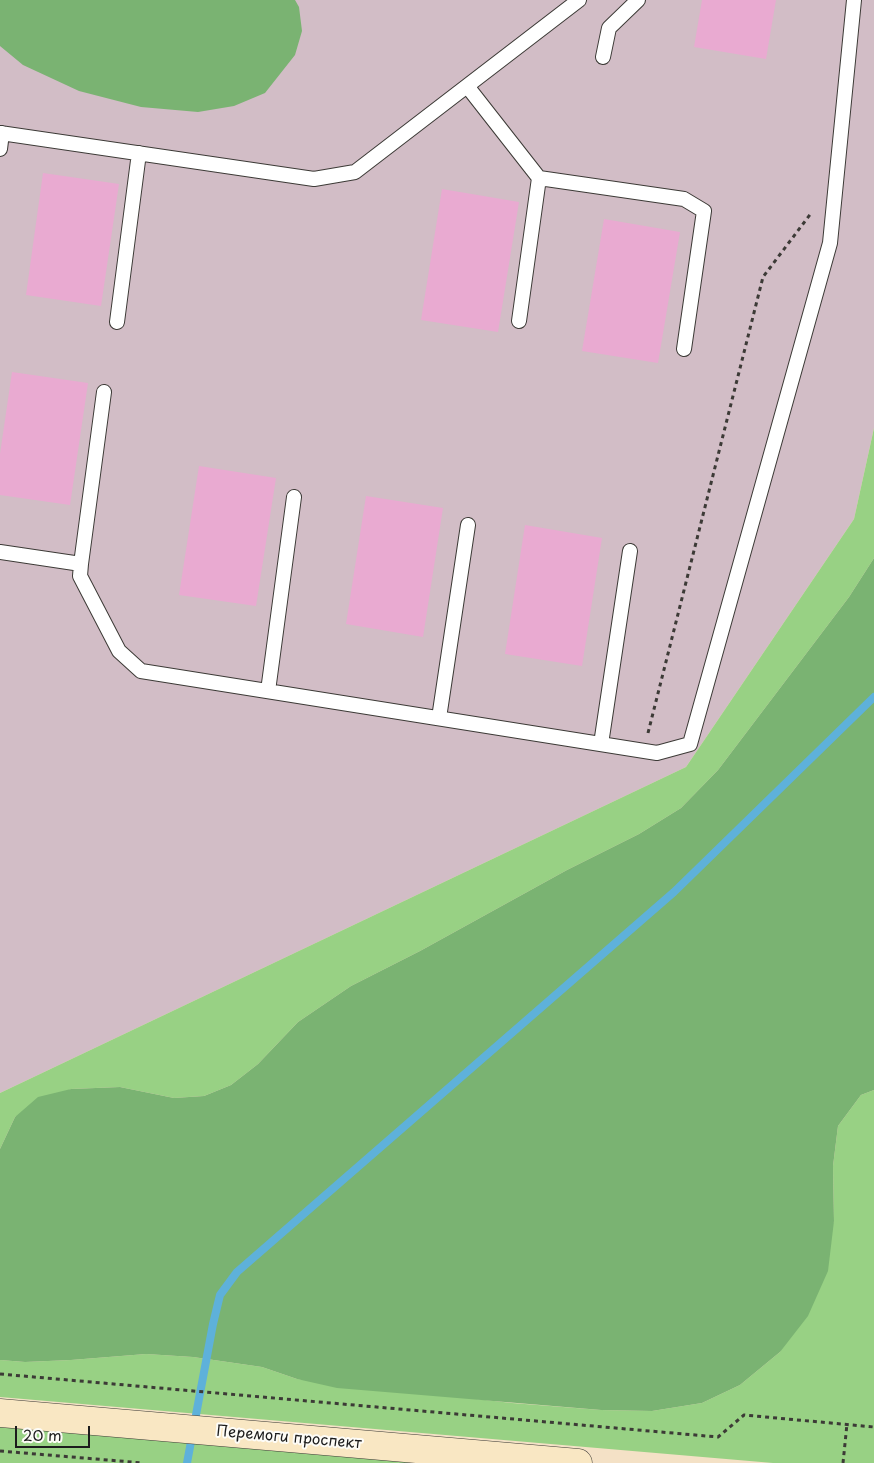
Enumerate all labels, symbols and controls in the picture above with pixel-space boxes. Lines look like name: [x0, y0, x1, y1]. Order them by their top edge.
scale bar: [18, 1416, 92, 1448]
text: 20 m: [23, 1423, 62, 1446]
street label: Перемоги проспект: [216, 1423, 362, 1453]

